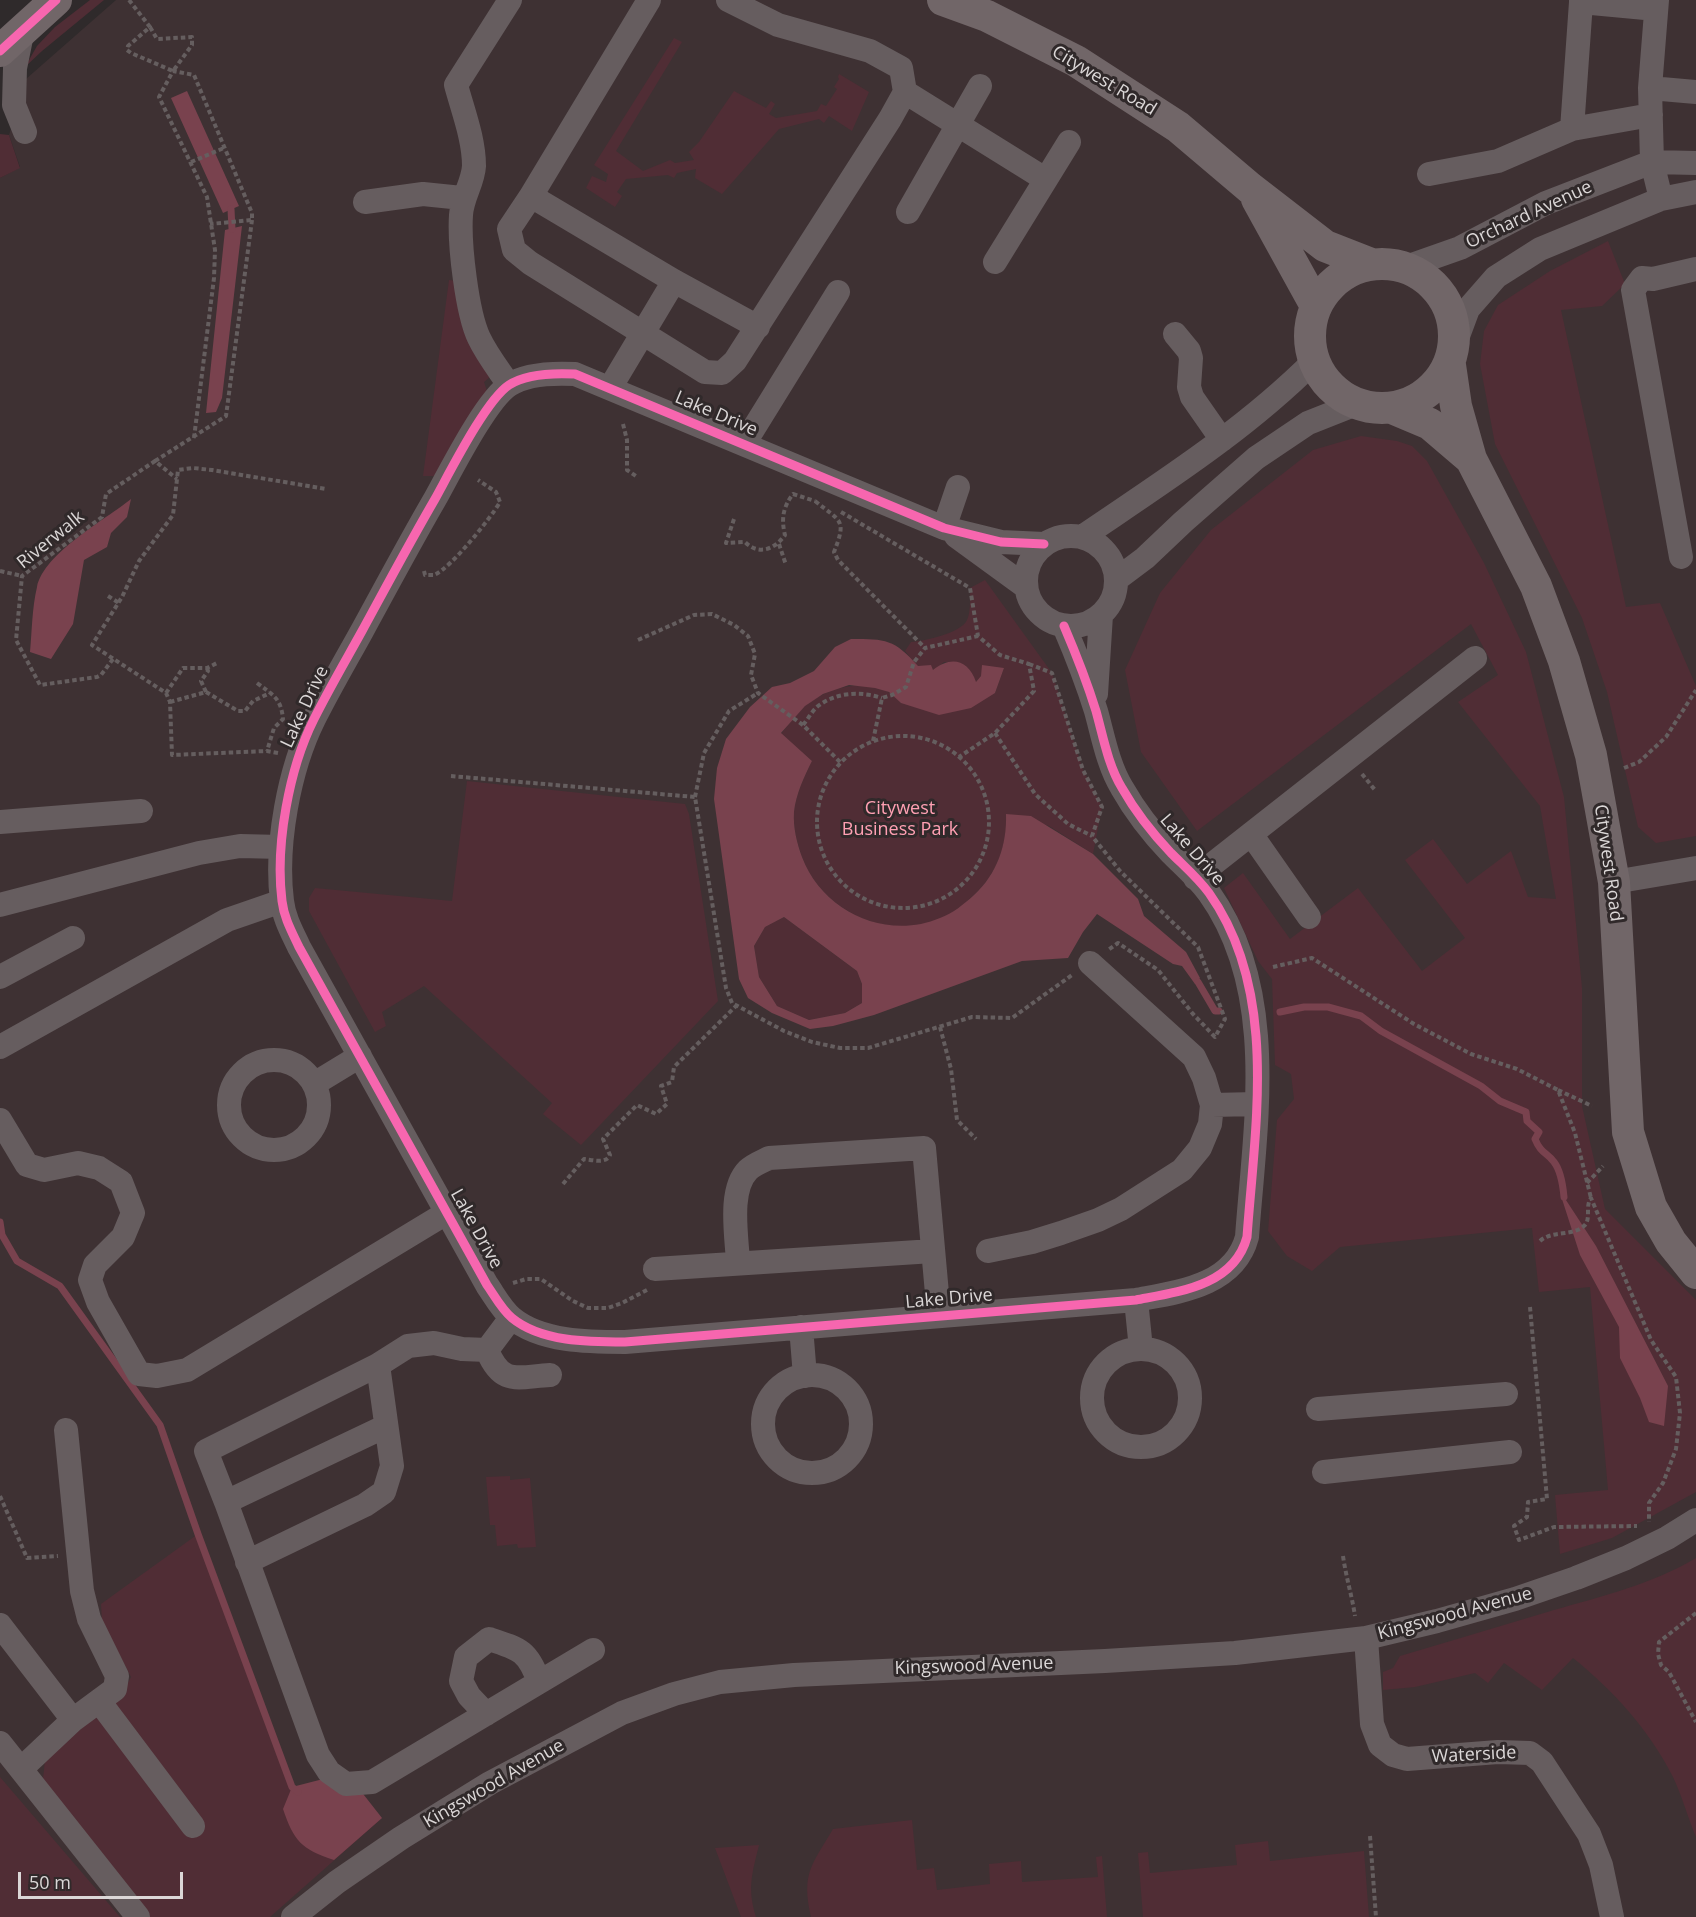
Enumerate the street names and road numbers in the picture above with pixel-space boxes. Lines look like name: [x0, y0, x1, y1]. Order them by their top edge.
street label: Citywest Road: [1048, 41, 1160, 121]
street label: Orchard Avenue: [1462, 176, 1596, 254]
street label: Lake Drive: [671, 387, 761, 441]
street label: Riverwalk: [13, 506, 89, 574]
street label: Lake Drive: [277, 663, 333, 751]
street label: Citywest Road: [1589, 803, 1627, 923]
street label: Lake Drive: [1155, 810, 1229, 890]
street label: Lake Drive: [445, 1185, 507, 1273]
street label: Lake Drive: [904, 1284, 994, 1314]
street label: Kingswood Avenue: [1375, 1583, 1535, 1645]
street label: Kingswood Avenue: [894, 1652, 1054, 1680]
street label: Kingswood Avenue: [420, 1735, 568, 1833]
street label: Waterside: [1431, 1742, 1517, 1768]

